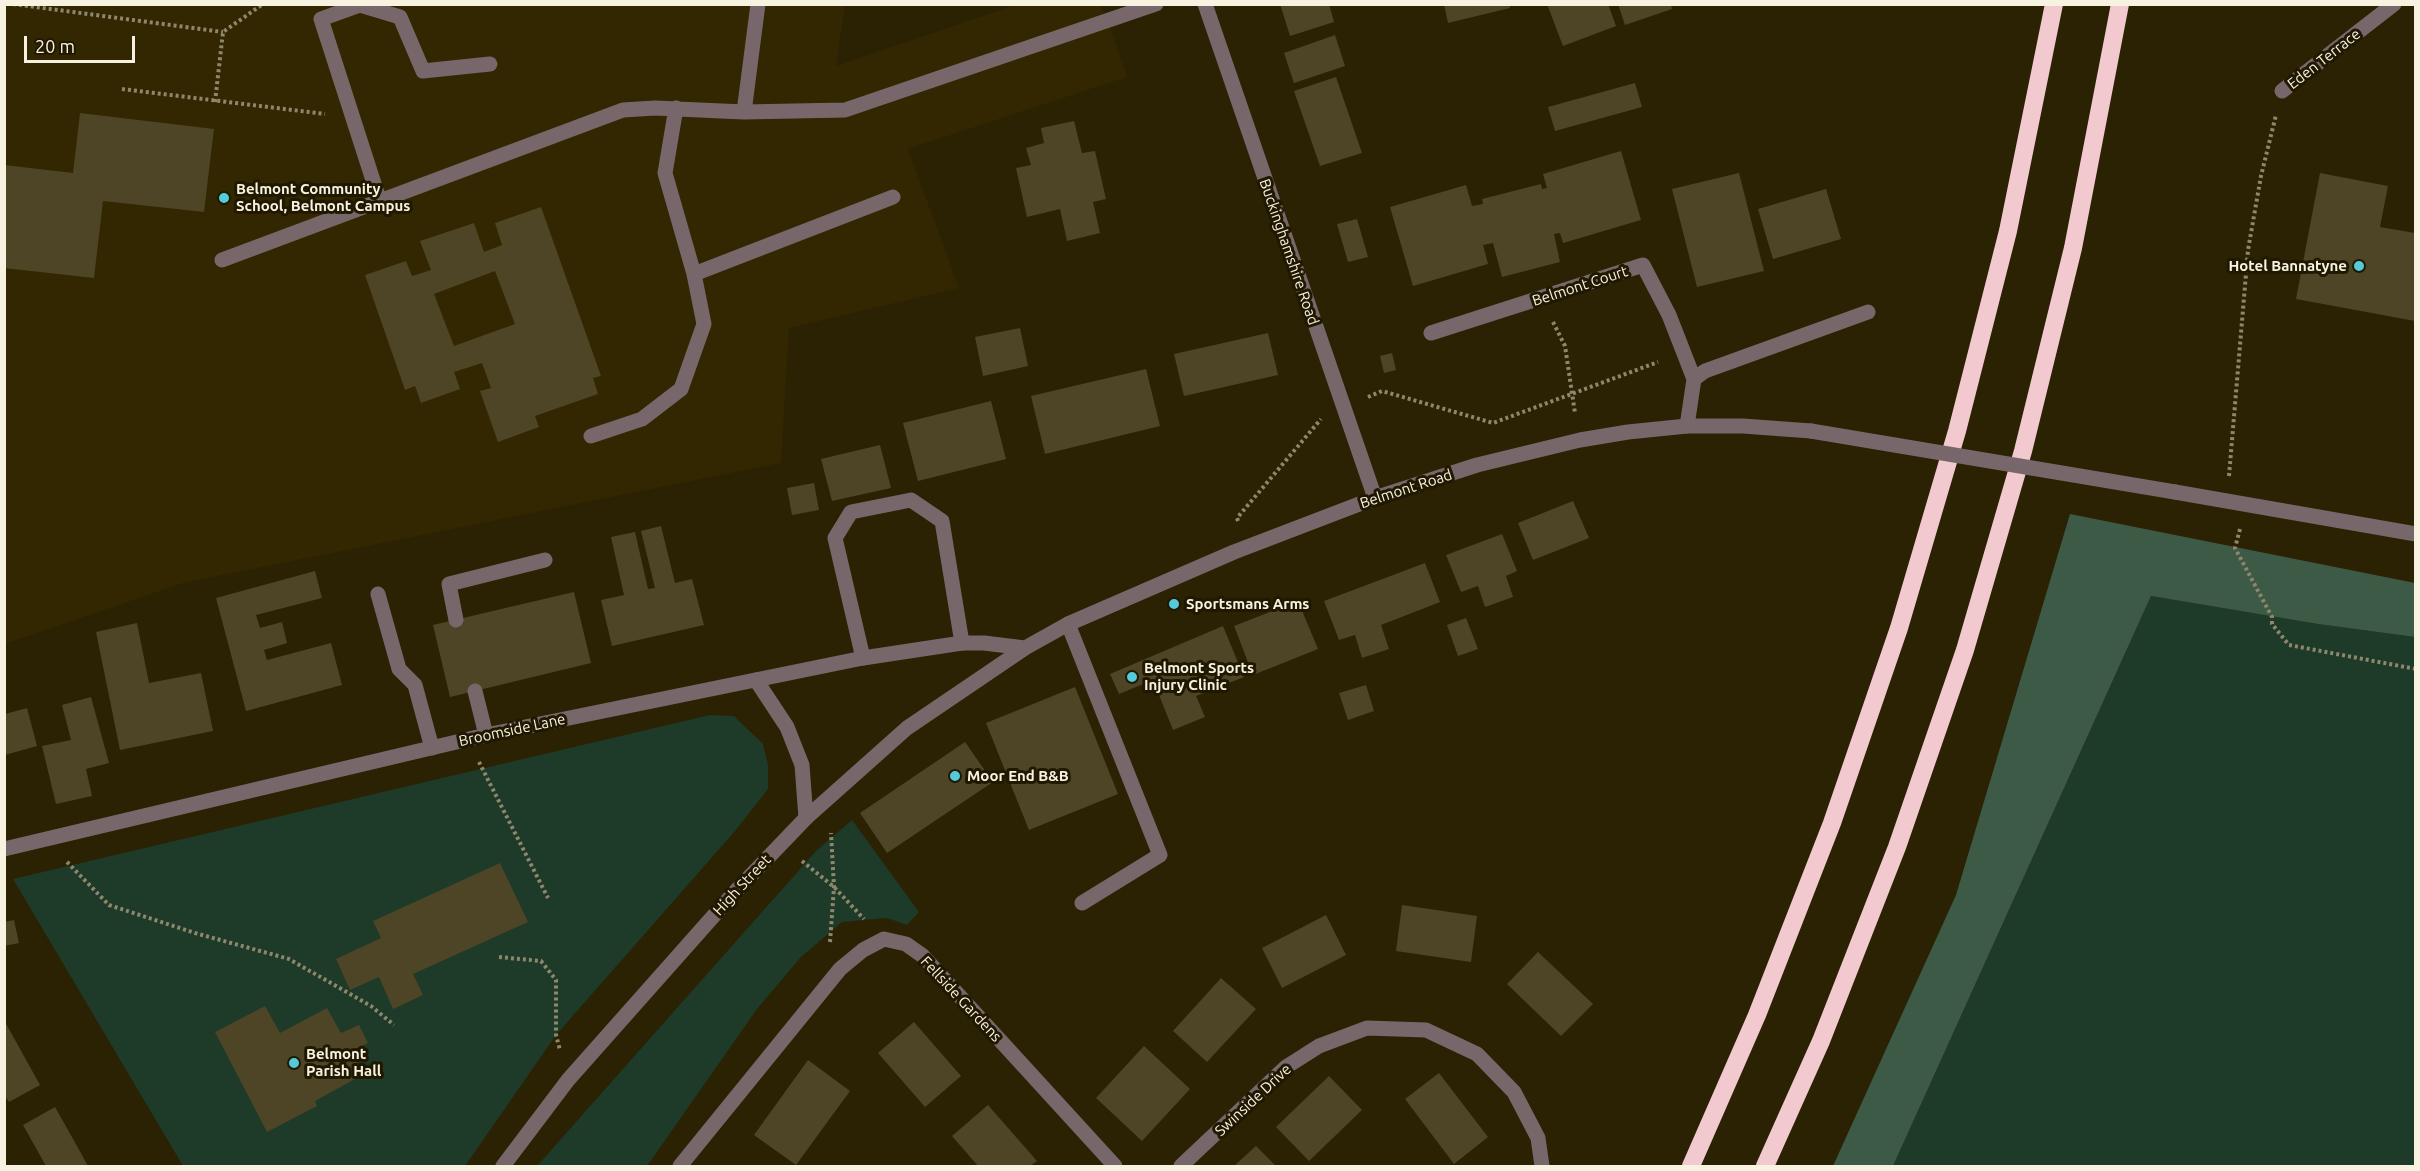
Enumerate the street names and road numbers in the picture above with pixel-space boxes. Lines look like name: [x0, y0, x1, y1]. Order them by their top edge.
street label: Eden Terrace: [2284, 25, 2364, 93]
street label: Buckinghamshire Road: [1256, 177, 1322, 327]
street label: Belmont Court: [1530, 262, 1630, 310]
street label: Belmont Road: [1358, 466, 1454, 512]
street label: Broomside Lane: [457, 710, 567, 750]
street label: High Street: [709, 851, 775, 919]
street label: Fellside Gardens: [917, 953, 1005, 1045]
street label: Swinside Drive: [1211, 1060, 1295, 1140]

